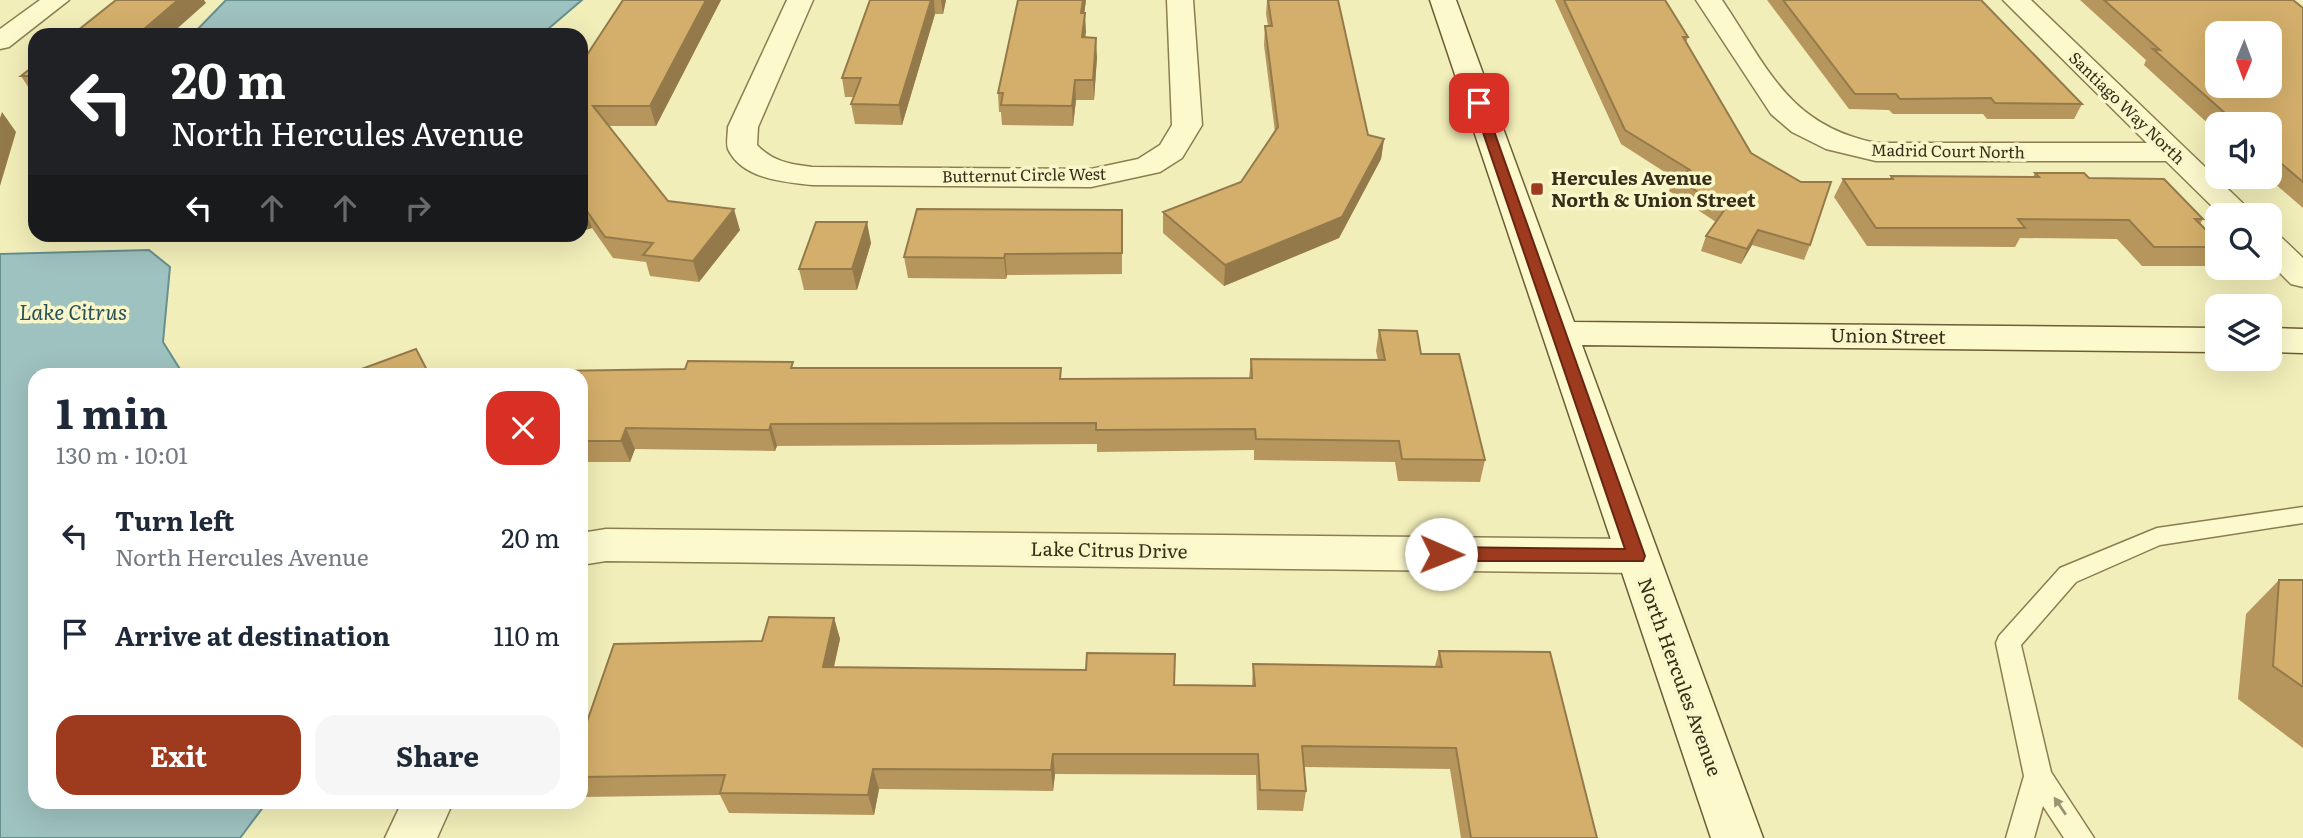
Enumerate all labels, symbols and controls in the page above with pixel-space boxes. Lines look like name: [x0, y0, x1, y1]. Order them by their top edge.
north arrow: [2205, 21, 2282, 98]
map controls: [2205, 21, 2282, 371]
text: 20 m: [171, 41, 286, 114]
street label: Santiago Way North: [2064, 45, 2191, 169]
icon: left: [56, 56, 147, 147]
pin: [1449, 73, 1509, 133]
icon: arrive: [1460, 84, 1498, 122]
text: North Hercules Avenue: [171, 108, 524, 156]
button: sound: [2205, 112, 2282, 189]
street label: Madrid Court North: [1871, 137, 2026, 163]
street label: Butternut Circle West: [942, 161, 1107, 187]
place label: Hercules Avenue North & Union Street: [1551, 163, 1756, 213]
marker: Hercules Avenue North & Union Street: [1529, 181, 1545, 197]
icon: left: [180, 189, 218, 227]
icon: ahead: [253, 189, 291, 227]
icon: ahead: [326, 189, 364, 227]
icon: right: [399, 189, 437, 227]
button: search: [2205, 203, 2282, 280]
button: layers: [2205, 294, 2282, 371]
water label: Lake Citrus: [19, 295, 127, 326]
street label: Union Street: [1830, 320, 1946, 350]
text: 1 min: [56, 380, 168, 442]
button: close: [486, 391, 560, 465]
text: 130 m · 10:01: [56, 437, 188, 471]
text: Turn left: [115, 500, 234, 539]
icon: left: [56, 517, 94, 555]
text: 20 m: [501, 517, 560, 556]
position arrow: [1404, 517, 1478, 591]
street label: Lake Citrus Drive: [1030, 534, 1188, 564]
text: North Hercules Avenue: [115, 539, 369, 573]
street label: North Hercules Avenue: [1632, 573, 1730, 780]
icon: arrive: [56, 615, 94, 653]
text: Arrive at destination: [115, 615, 390, 654]
text: 110 m: [493, 615, 560, 654]
button: Exit: [56, 715, 301, 795]
button: Share: [315, 715, 560, 795]
one-way arrow: [2053, 797, 2067, 815]

